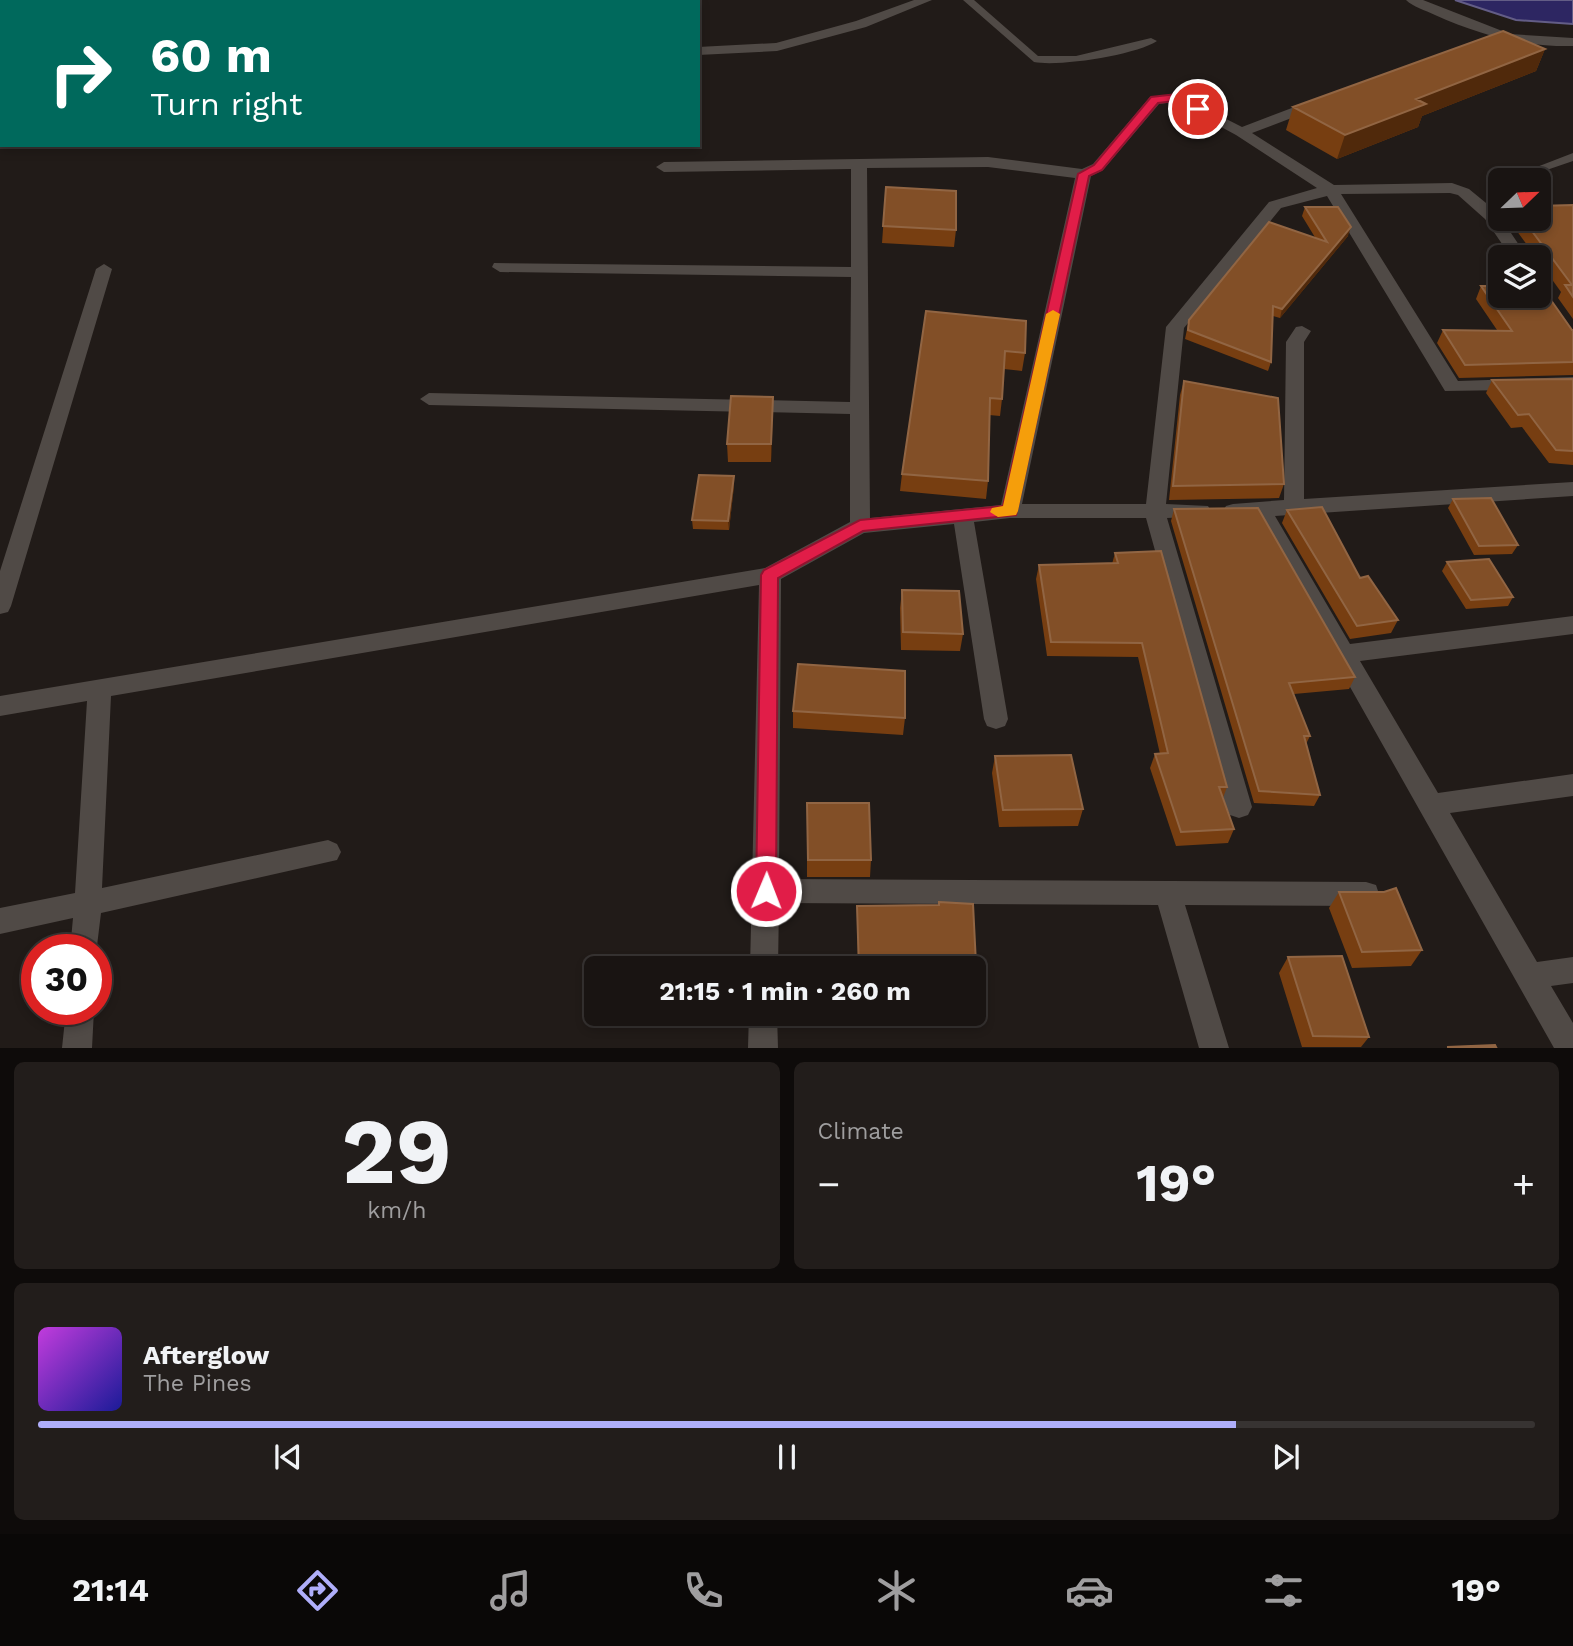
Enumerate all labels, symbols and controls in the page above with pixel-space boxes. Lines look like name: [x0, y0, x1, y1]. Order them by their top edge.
text: 60 m: [150, 26, 272, 84]
icon: right: [35, 28, 126, 119]
pin: [1168, 79, 1228, 139]
text: Turn right: [150, 85, 302, 123]
icon: arrive: [1179, 90, 1217, 128]
north arrow: [1488, 168, 1550, 231]
map controls: [1488, 168, 1551, 308]
button: layers: [1488, 245, 1551, 308]
position arrow: [729, 854, 803, 928]
speed limit sign: 30: [21, 934, 112, 1025]
text: 21:15 · 1 min · 260 m: [659, 976, 911, 1006]
text: 29: [342, 1098, 452, 1205]
text: Climate: [818, 1118, 904, 1145]
text: 19°: [1136, 1153, 1216, 1214]
text: −: [818, 1162, 840, 1206]
text: +: [1512, 1162, 1535, 1206]
text: km/h: [367, 1197, 426, 1224]
text: Afterglow: [143, 1340, 269, 1370]
text: The Pines: [143, 1370, 252, 1397]
icon: previous: [269, 1438, 307, 1476]
icon: pause: [768, 1438, 806, 1476]
icon: next: [1267, 1438, 1305, 1476]
icon: directions: [293, 1566, 342, 1615]
icon: music: [486, 1566, 535, 1615]
icon: phone: [679, 1566, 728, 1615]
icon: climate: [872, 1566, 921, 1615]
icon: car: [1065, 1566, 1114, 1615]
icon: filters: [1259, 1566, 1308, 1615]
text: 21:14: [72, 1571, 149, 1609]
text: 19°: [1452, 1571, 1501, 1609]

